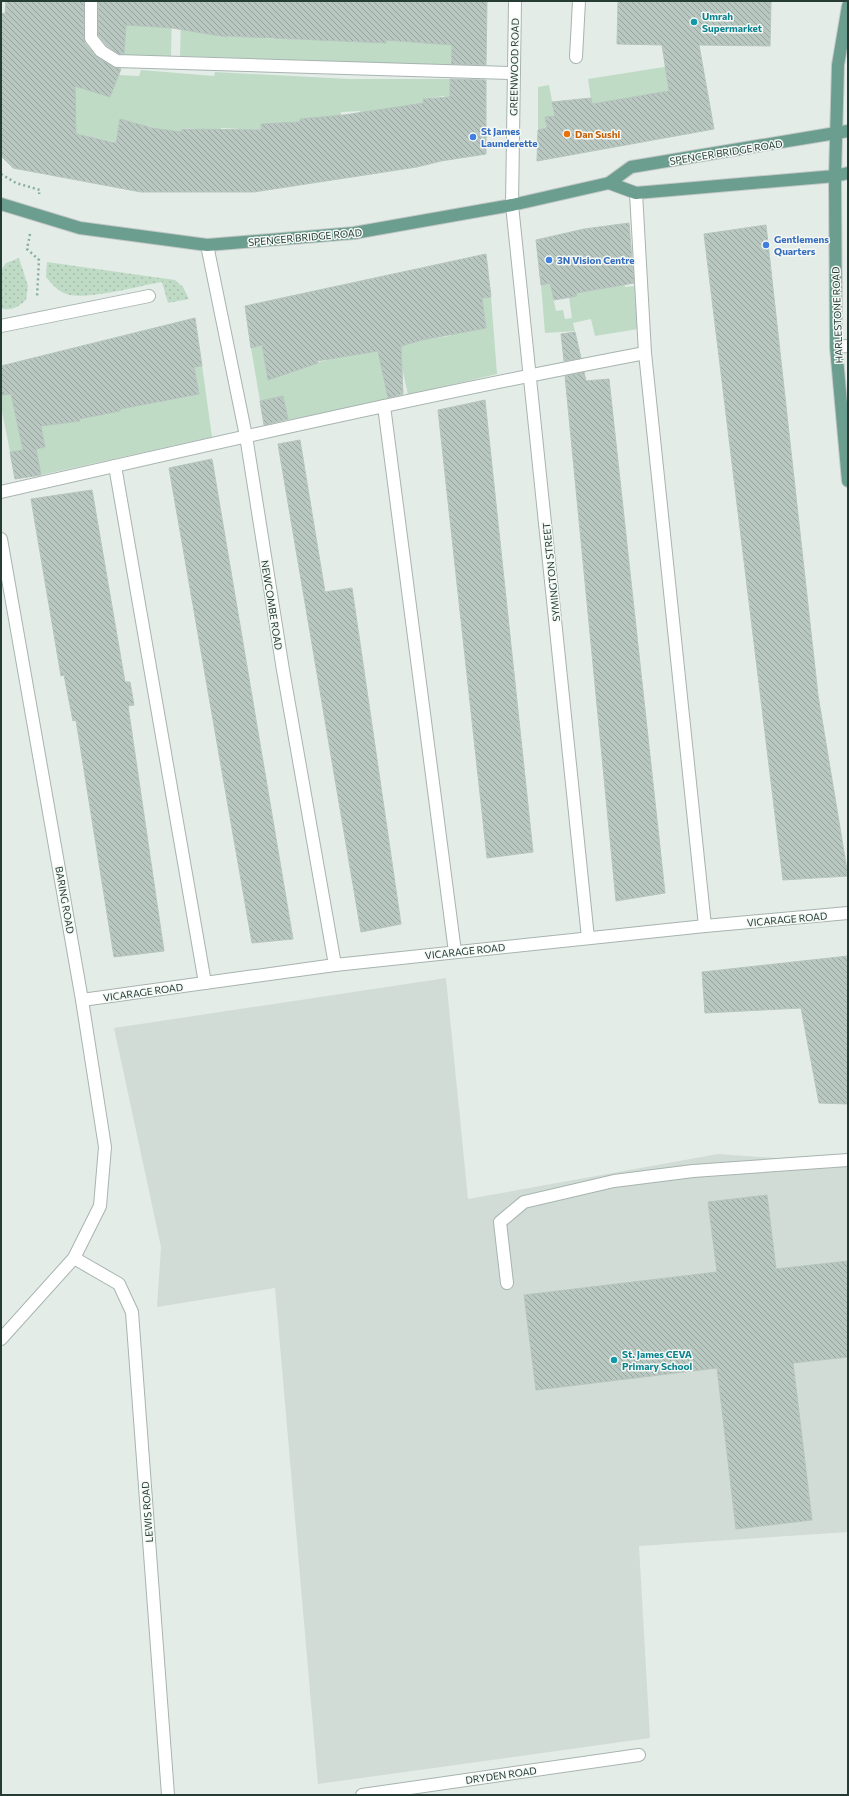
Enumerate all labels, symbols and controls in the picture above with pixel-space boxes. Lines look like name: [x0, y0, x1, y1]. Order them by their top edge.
place label: Umrah Supermarket: [702, 10, 762, 34]
marker: Umrah Supermarket: [689, 17, 699, 27]
street label: GREENWOOD ROAD: [507, 18, 521, 116]
place label: St James Launderette: [481, 125, 538, 149]
place label: Dan Sushi: [575, 128, 620, 140]
marker: Dan Sushi: [562, 129, 572, 139]
marker: St James Launderette: [468, 132, 478, 142]
street label: SPENCER BRIDGE ROAD: [669, 137, 783, 167]
street label: SPENCER BRIDGE ROAD: [248, 226, 362, 248]
place label: Gentlemens Quarters: [774, 233, 829, 257]
marker: Gentlemens Quarters: [761, 240, 771, 250]
place label: 3N Vision Centre: [557, 254, 635, 266]
marker: 3N Vision Centre: [544, 255, 554, 265]
street label: HARLESTONE ROAD: [829, 266, 845, 364]
street label: SYMINGTON STREET: [540, 521, 562, 622]
street label: NEWCOMBE ROAD: [259, 559, 285, 651]
street label: BARING ROAD: [53, 865, 77, 935]
street label: VICARAGE ROAD: [746, 910, 828, 928]
street label: VICARAGE ROAD: [424, 941, 506, 961]
street label: VICARAGE ROAD: [102, 980, 184, 1004]
place label: St. James CEVA Primary School: [622, 1348, 693, 1372]
marker: St. James CEVA Primary School: [609, 1355, 619, 1365]
street label: LEWIS ROAD: [139, 1481, 155, 1543]
street label: DRYDEN ROAD: [465, 1764, 537, 1786]

